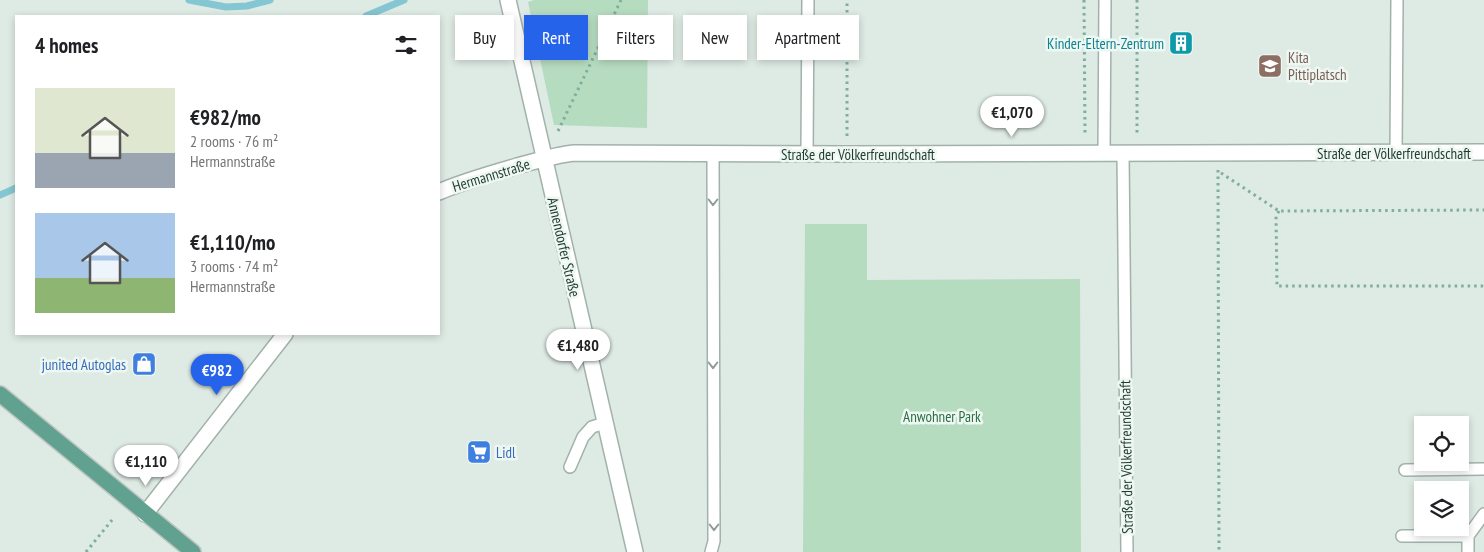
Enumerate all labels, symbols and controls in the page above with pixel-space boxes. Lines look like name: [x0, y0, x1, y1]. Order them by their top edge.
chip: Buy: [455, 15, 514, 60]
chip: Rent: [524, 15, 588, 60]
chip: Filters: [598, 15, 673, 60]
chip: New: [683, 15, 747, 60]
chip: Apartment: [757, 15, 859, 60]
building icon: Kinder-Eltern-Zentrum: [1168, 30, 1194, 56]
icon: filters: [392, 31, 420, 59]
text: 4 homes: [35, 32, 98, 59]
place label: Kinder-Eltern-Zentrum: [1047, 34, 1164, 53]
place label: Kita Pittiplatsch: [1288, 48, 1347, 84]
school or university icon: Kita Pittiplatsch: [1257, 53, 1283, 79]
pin: €1,070: [971, 96, 1053, 138]
text: €1,070: [991, 102, 1033, 122]
text: €982/mo: [190, 104, 261, 131]
icon: home: [75, 108, 135, 168]
text: 2 rooms · 76 m²: [190, 131, 278, 151]
street label: Straße der Völkerfreundschaft: [1317, 144, 1471, 163]
street label: Straße der Völkerfreundschaft: [781, 145, 935, 164]
text: Hermannstraße: [190, 151, 275, 171]
street label: Hermannstraße: [450, 154, 532, 196]
street label: Annendorfer Straße: [543, 195, 585, 299]
one-way arrow: [708, 198, 718, 206]
text: €1,110/mo: [190, 229, 275, 256]
icon: home: [75, 233, 135, 293]
text: 3 rooms · 74 m²: [190, 256, 278, 276]
text: Hermannstraße: [190, 276, 275, 296]
pin: €1,480: [537, 328, 619, 371]
text: €1,480: [557, 335, 599, 355]
shop icon: junited Autoglas: [131, 351, 157, 377]
pin: €982: [187, 354, 247, 396]
place label: junited Autoglas: [42, 355, 126, 374]
text: €982: [202, 360, 232, 380]
one-way arrow: [708, 361, 718, 369]
street label: Straße der Völkerfreundschaft: [1115, 380, 1137, 534]
park label: Anwohner Park: [903, 407, 981, 426]
map controls: [1414, 416, 1469, 536]
button: locate: [1414, 416, 1469, 471]
supermarket icon: Lidl: [466, 439, 492, 465]
place label: Lidl: [496, 443, 516, 462]
pin: €1,110: [105, 444, 187, 487]
text: €1,110: [125, 451, 167, 471]
button: layers: [1414, 481, 1469, 536]
one-way arrow: [709, 524, 719, 531]

